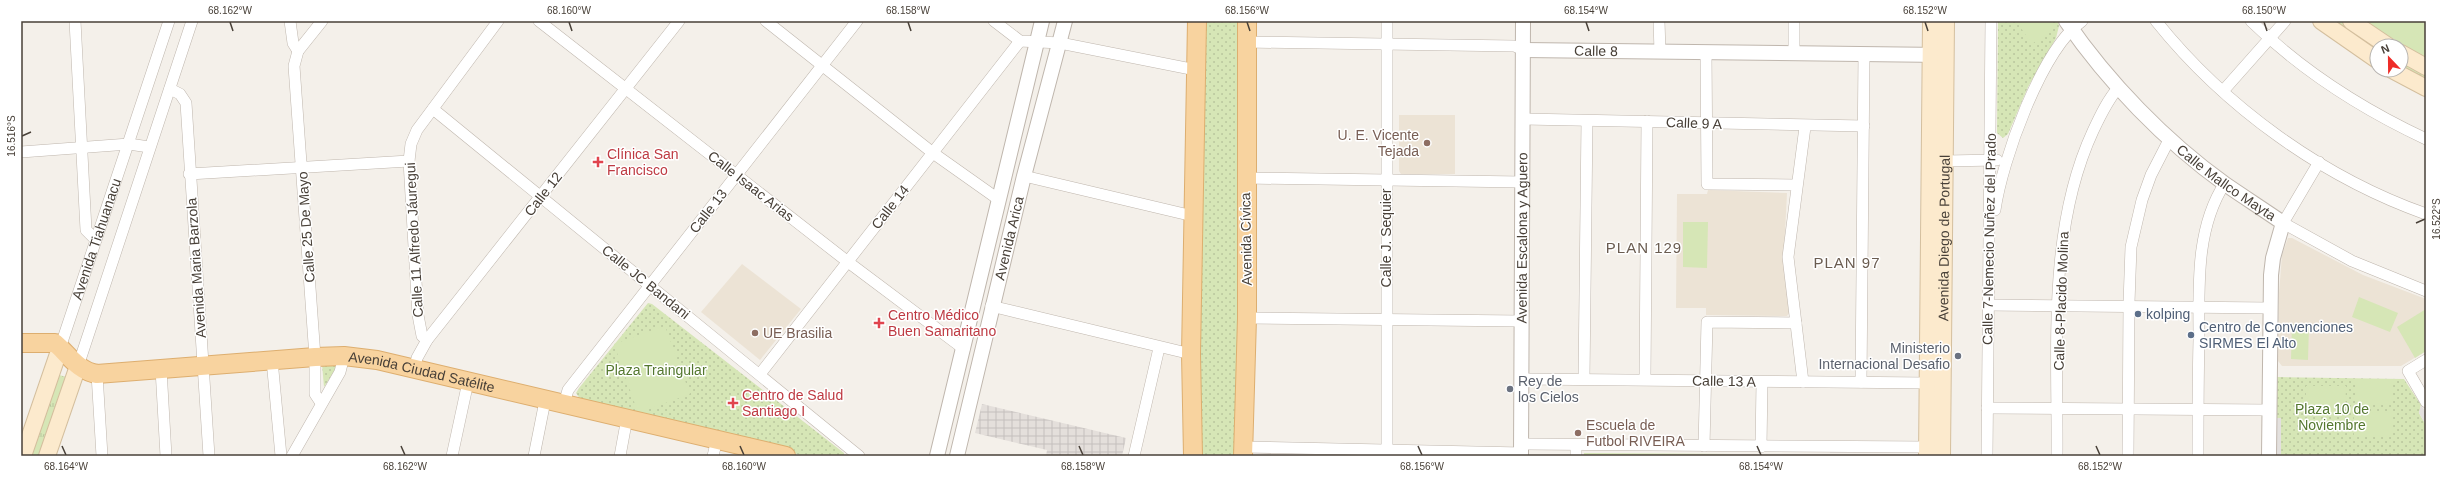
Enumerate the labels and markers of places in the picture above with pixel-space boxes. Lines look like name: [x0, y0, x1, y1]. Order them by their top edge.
place label: U. E. Vicente Tejada: [1338, 127, 1419, 159]
marker: U. E. Vicente Tejada: [1422, 138, 1432, 148]
place label: Clínica San Francisco: [607, 146, 679, 178]
marker: Clínica San Francisco: [592, 156, 604, 168]
place label: kolping: [2146, 306, 2190, 322]
place label: Centro Médico Buen Samaritano: [888, 307, 996, 339]
marker: kolping: [2133, 309, 2143, 319]
marker: Centro Médico Buen Samaritano: [873, 317, 885, 329]
place label: Centro de Convenciones SIRMES El Alto: [2199, 319, 2353, 351]
place label: UE Brasilia: [763, 325, 832, 341]
marker: UE Brasilia: [750, 328, 760, 338]
marker: Centro de Convenciones SIRMES El Alto: [2186, 330, 2196, 340]
place label: Ministerio Internacional Desafio: [1818, 340, 1950, 372]
marker: Ministerio Internacional Desafio: [1953, 351, 1963, 361]
place label: Rey de los Cielos: [1518, 373, 1579, 405]
marker: Rey de los Cielos: [1505, 384, 1515, 394]
place label: Centro de Salud Santiago I: [742, 387, 843, 419]
marker: Centro de Salud Santiago I: [727, 397, 739, 409]
place label: Escuela de Futbol RIVEIRA: [1586, 417, 1685, 449]
marker: Escuela de Futbol RIVEIRA: [1573, 428, 1583, 438]

